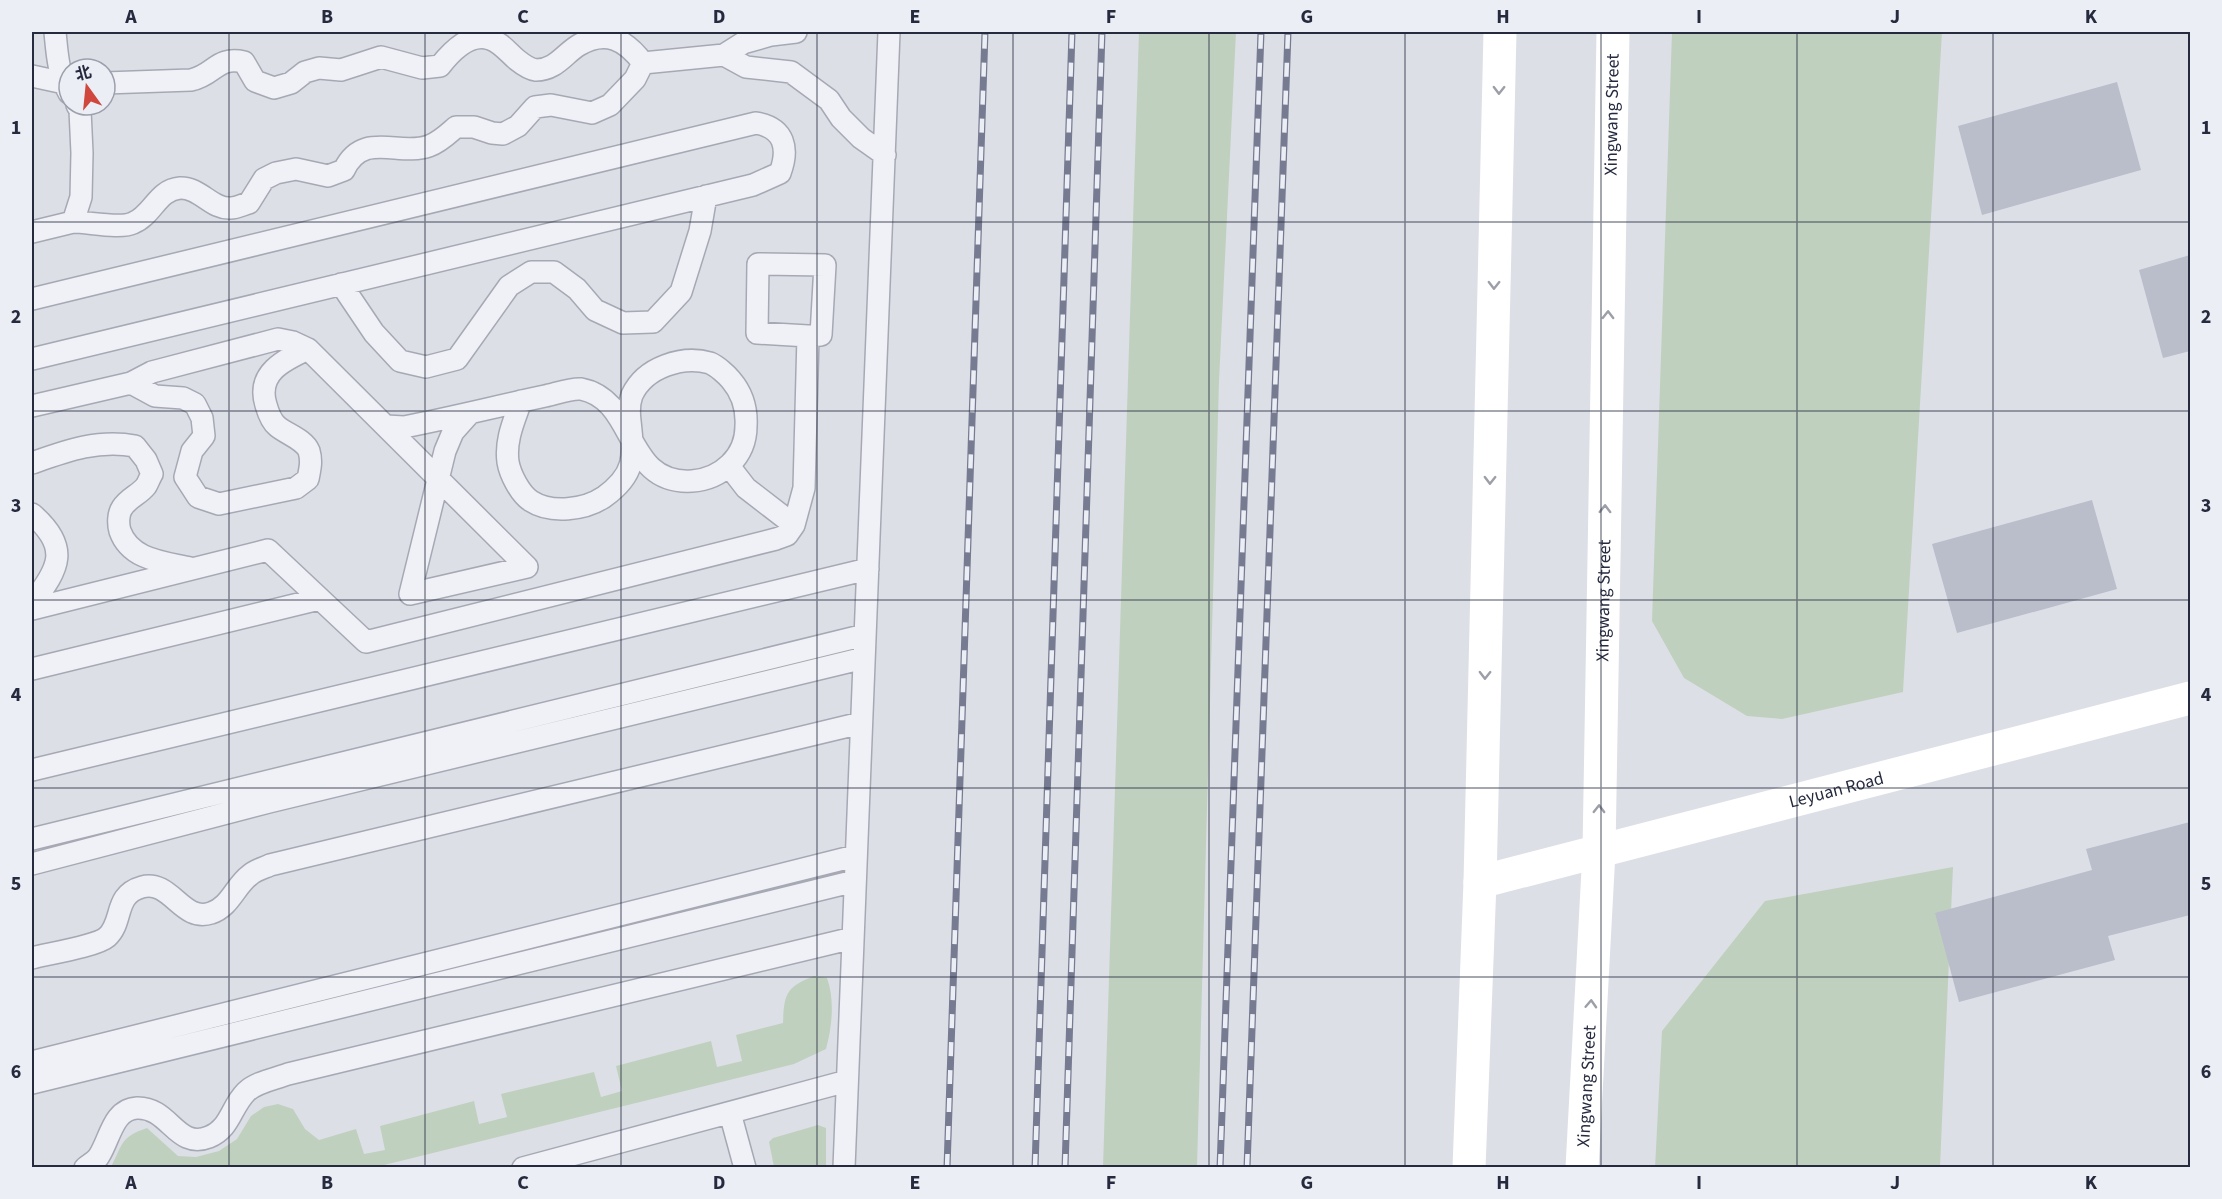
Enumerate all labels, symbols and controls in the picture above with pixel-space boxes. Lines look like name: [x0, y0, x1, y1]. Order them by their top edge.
text: A: [124, 3, 137, 31]
text: B: [321, 3, 333, 31]
text: C: [517, 3, 529, 31]
text: D: [713, 3, 725, 31]
text: E: [910, 3, 920, 31]
text: F: [1106, 3, 1116, 31]
text: G: [1301, 3, 1313, 31]
text: H: [1496, 3, 1510, 31]
text: I: [1696, 3, 1702, 31]
text: J: [1890, 3, 1900, 31]
text: K: [2085, 3, 2098, 31]
street label: Xingwang Street: [1598, 53, 1625, 176]
north arrow: [57, 57, 117, 117]
text: 北: [73, 61, 94, 86]
one-way arrow: [1493, 85, 1505, 94]
text: 1: [11, 114, 21, 142]
text: 1: [2201, 114, 2211, 142]
one-way arrow: [1488, 280, 1501, 289]
text: 2: [11, 303, 21, 331]
text: 2: [2201, 303, 2211, 331]
one-way arrow: [1602, 310, 1614, 319]
one-way arrow: [1484, 475, 1496, 484]
text: 3: [11, 492, 21, 520]
text: 3: [2201, 492, 2211, 520]
one-way arrow: [1599, 505, 1611, 514]
street label: Xingwang Street: [1590, 539, 1617, 662]
one-way arrow: [1479, 670, 1491, 679]
text: 4: [11, 681, 22, 709]
text: 4: [2201, 681, 2212, 709]
street label: Leyuan Road: [1786, 765, 1886, 814]
one-way arrow: [1593, 805, 1606, 814]
text: 5: [11, 870, 21, 898]
text: 5: [2201, 870, 2211, 898]
one-way arrow: [1584, 1000, 1597, 1009]
street label: Xingwang Street: [1571, 1024, 1602, 1148]
text: 6: [11, 1058, 21, 1086]
text: 6: [2201, 1058, 2211, 1086]
text: A: [124, 1169, 137, 1197]
text: B: [321, 1169, 333, 1197]
text: C: [517, 1169, 529, 1197]
text: D: [713, 1169, 725, 1197]
text: E: [910, 1169, 920, 1197]
text: F: [1106, 1169, 1116, 1197]
text: G: [1301, 1169, 1313, 1197]
text: H: [1496, 1169, 1510, 1197]
text: I: [1696, 1169, 1702, 1197]
text: J: [1890, 1169, 1900, 1197]
text: K: [2085, 1169, 2098, 1197]

